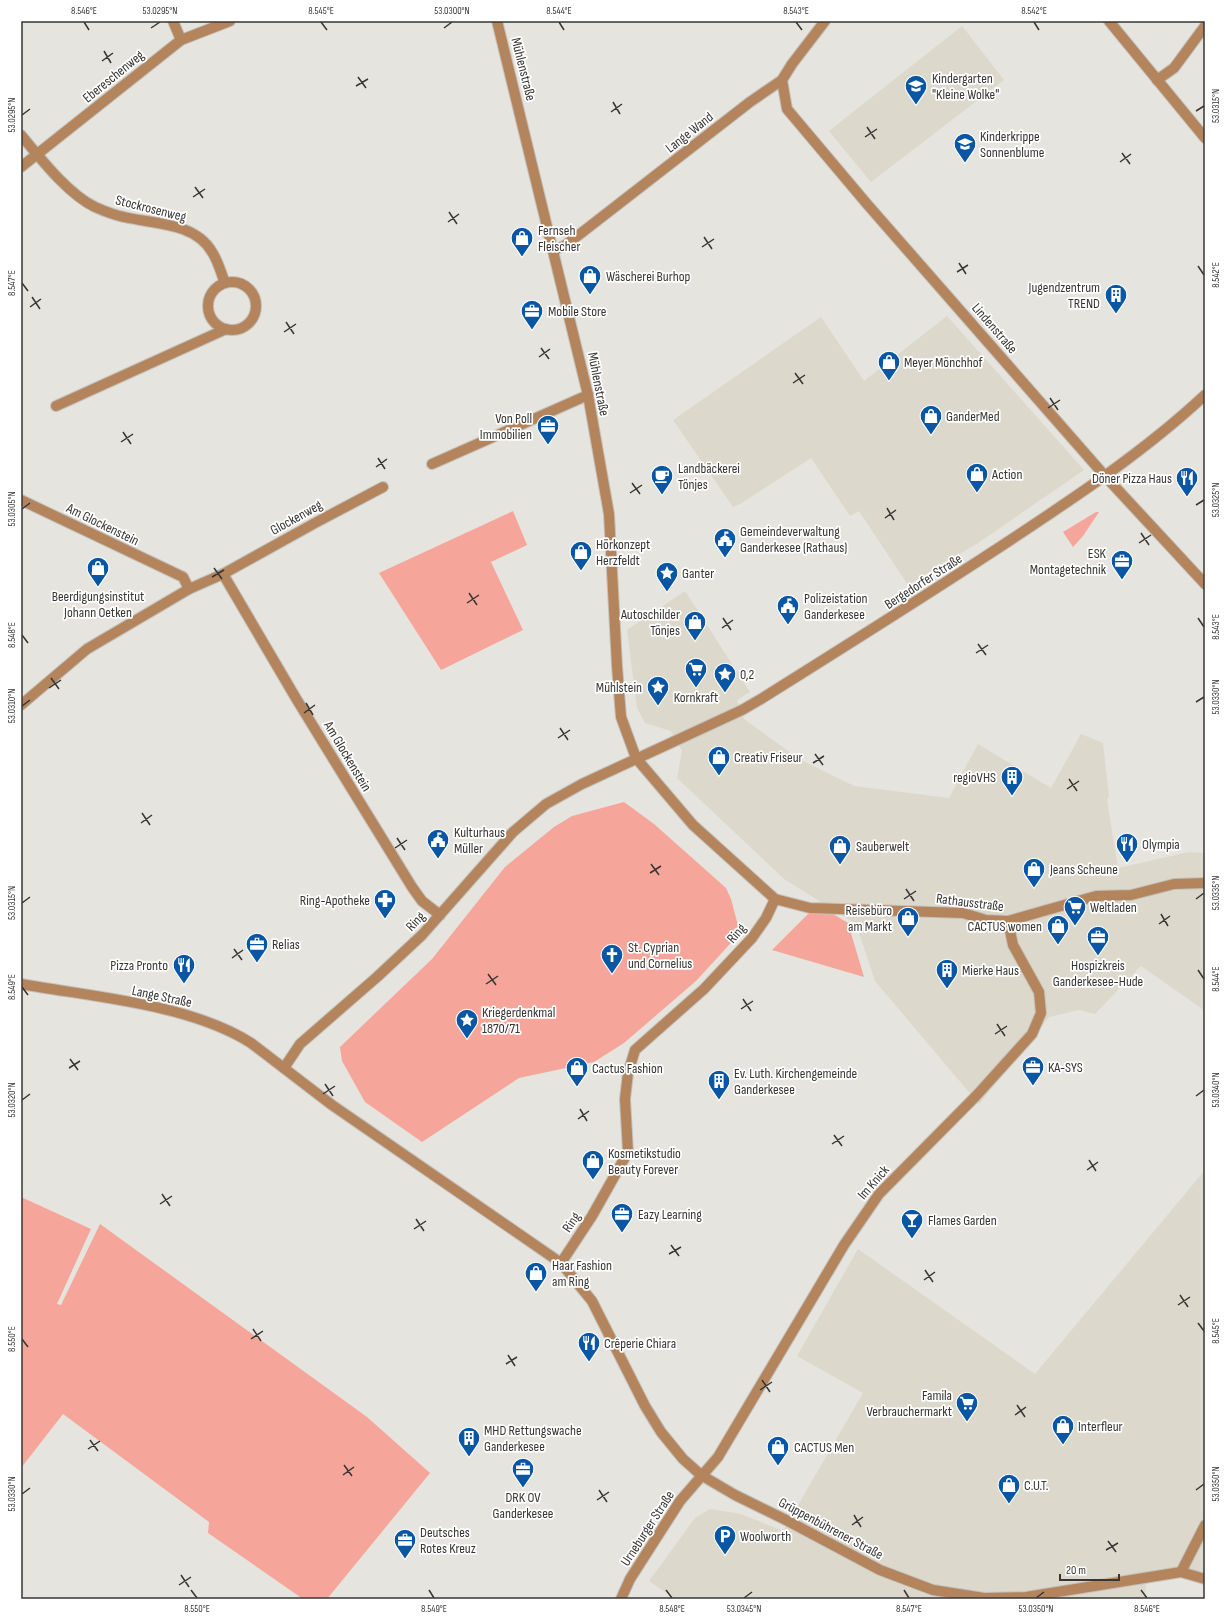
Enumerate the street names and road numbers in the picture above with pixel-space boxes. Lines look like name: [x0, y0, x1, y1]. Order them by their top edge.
street label: Mühlenstraße: [507, 36, 540, 102]
street label: Ebereschenweg: [79, 46, 148, 106]
street label: Lange Wand: [662, 108, 717, 156]
street label: Stockrosenweg: [114, 192, 188, 226]
street label: Lindenstraße: [968, 300, 1021, 357]
street label: Mühlenstraße: [584, 351, 613, 417]
street label: Glockenweg: [267, 496, 326, 539]
street label: Am Glockenstein: [63, 499, 142, 549]
street label: Bergedorfer Straße: [881, 550, 965, 613]
street label: Am Glockenstein: [320, 717, 375, 794]
street label: Rathausstraße: [935, 890, 1005, 915]
street label: Ring: [402, 908, 429, 935]
street label: Ring: [723, 920, 750, 947]
street label: Lange Straße: [130, 982, 193, 1011]
street label: Im Knick: [854, 1161, 893, 1203]
street label: Ring: [559, 1209, 584, 1236]
street label: Urneburger Straße: [617, 1487, 678, 1569]
street label: Grüppenbührener Straße: [776, 1494, 886, 1563]

